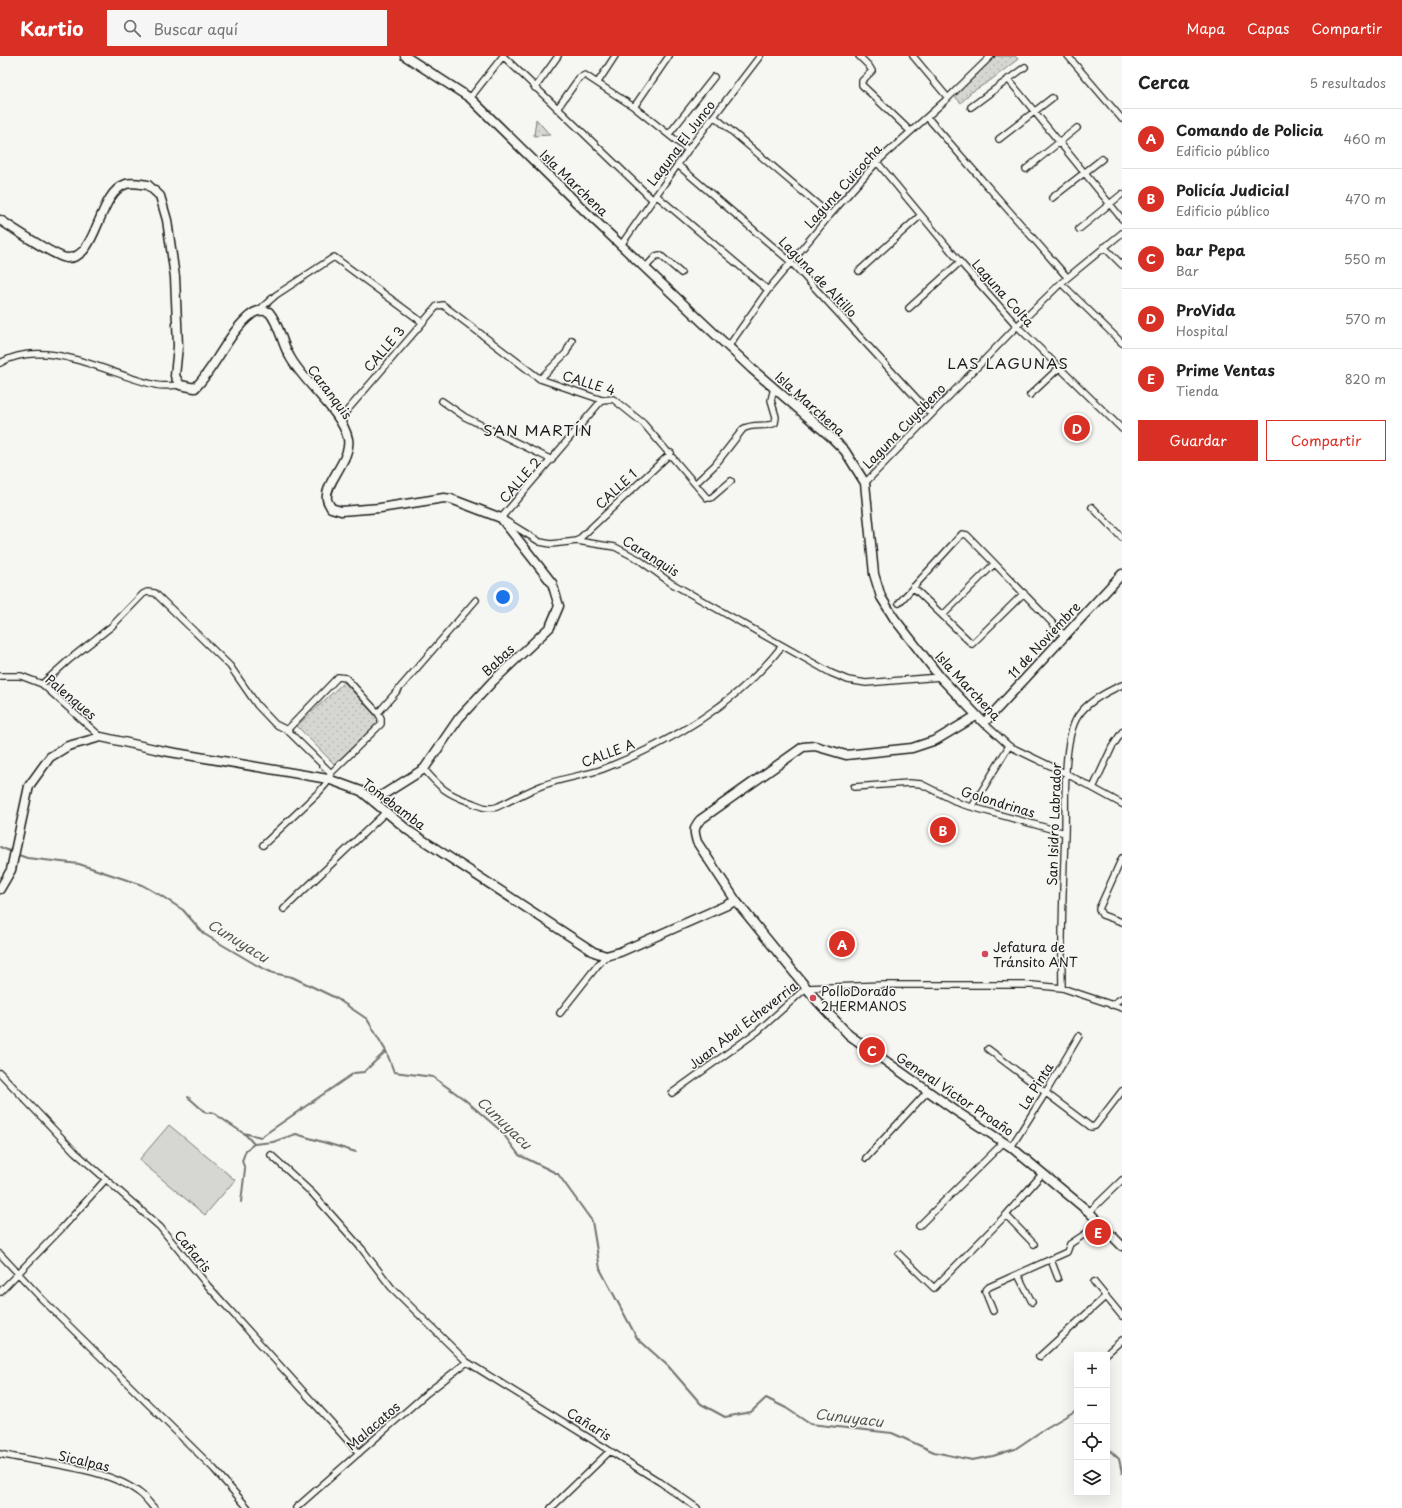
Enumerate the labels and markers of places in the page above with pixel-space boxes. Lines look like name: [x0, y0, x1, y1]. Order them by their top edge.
pin: D: [1064, 413, 1090, 443]
pin: B: [930, 815, 956, 845]
pin: A: [829, 929, 855, 959]
place label: Jefatura de Tránsito ANT: [993, 937, 1078, 971]
marker: Jefatura de Tránsito ANT: [980, 949, 990, 959]
place label: PolloDorado 2HERMANOS: [821, 981, 907, 1015]
marker: PolloDorado 2HERMANOS: [808, 993, 818, 1003]
pin: C: [859, 1035, 885, 1065]
pin: E: [1085, 1217, 1111, 1247]

